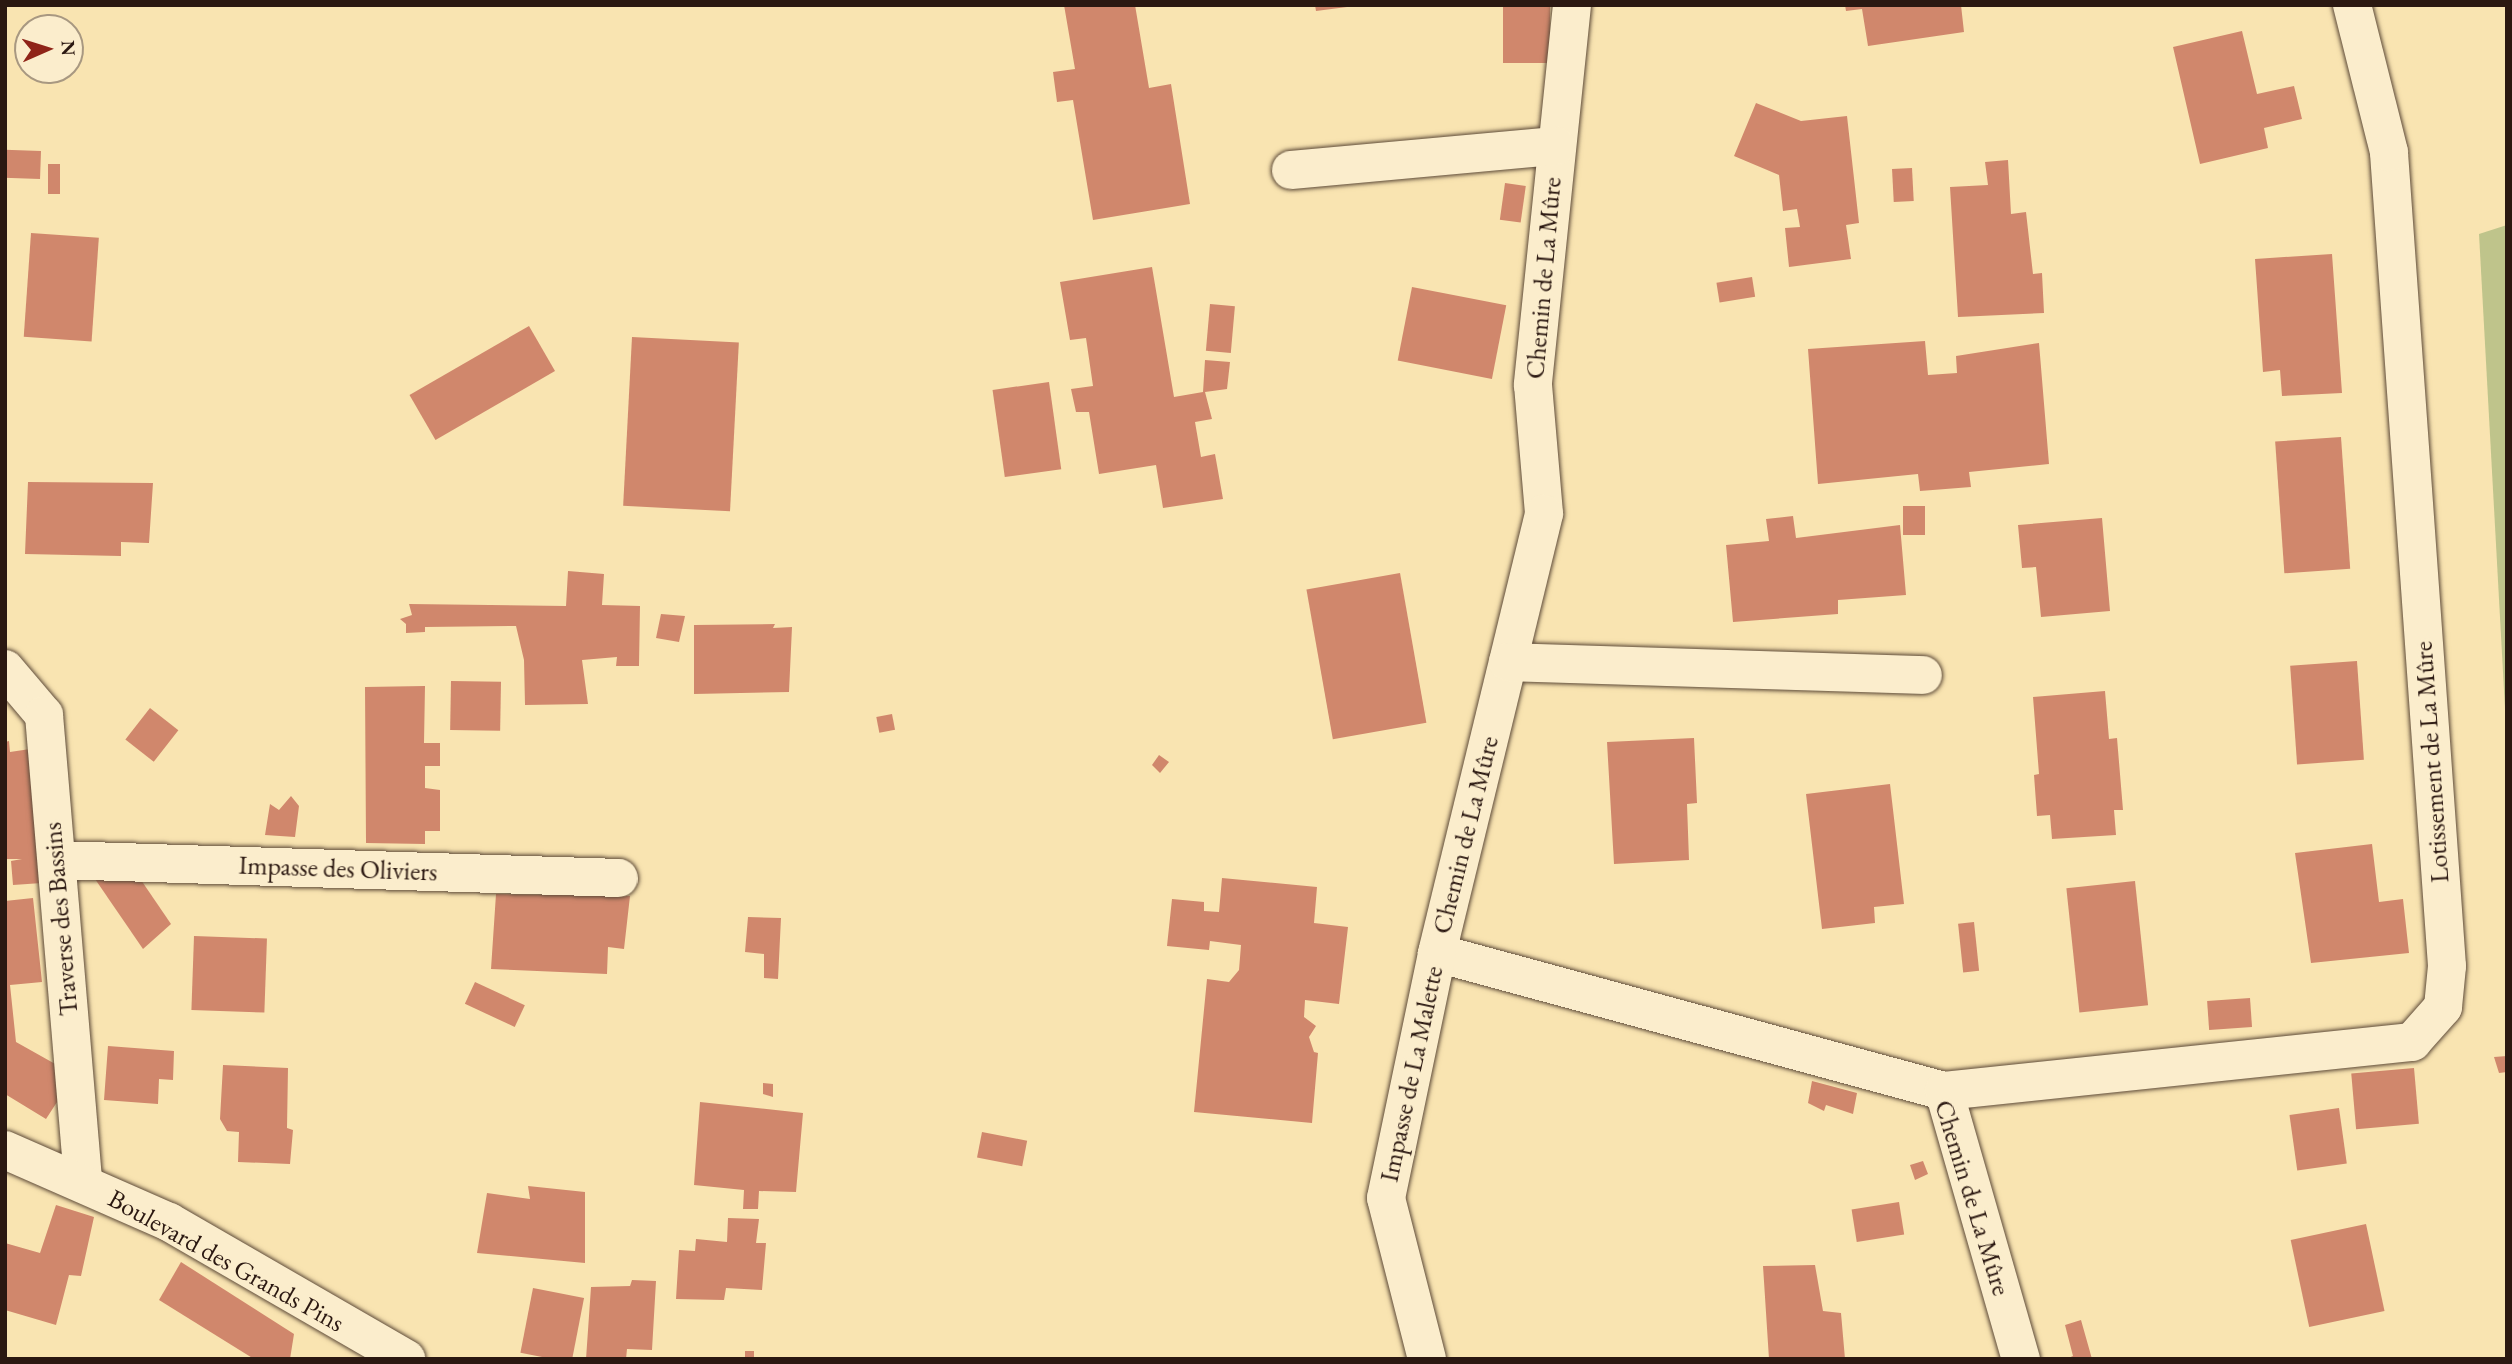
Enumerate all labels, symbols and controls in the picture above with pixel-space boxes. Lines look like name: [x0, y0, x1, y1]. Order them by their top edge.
north arrow: [14, 14, 84, 84]
text: N: [56, 40, 81, 56]
street label: Chemin de La Mûre: [1520, 176, 1568, 380]
street label: Lotissement de La Mûre: [2408, 640, 2456, 884]
street label: Chemin de La Mûre: [1426, 733, 1506, 937]
street label: Traverse des Bassins: [37, 821, 85, 1017]
street label: Impasse des Oliviers: [238, 850, 438, 888]
street label: Impasse de La Malette: [1374, 963, 1450, 1185]
street label: Chemin de La Mûre: [1927, 1097, 2017, 1299]
street label: Boulevard des Grands Pins: [103, 1183, 349, 1339]

